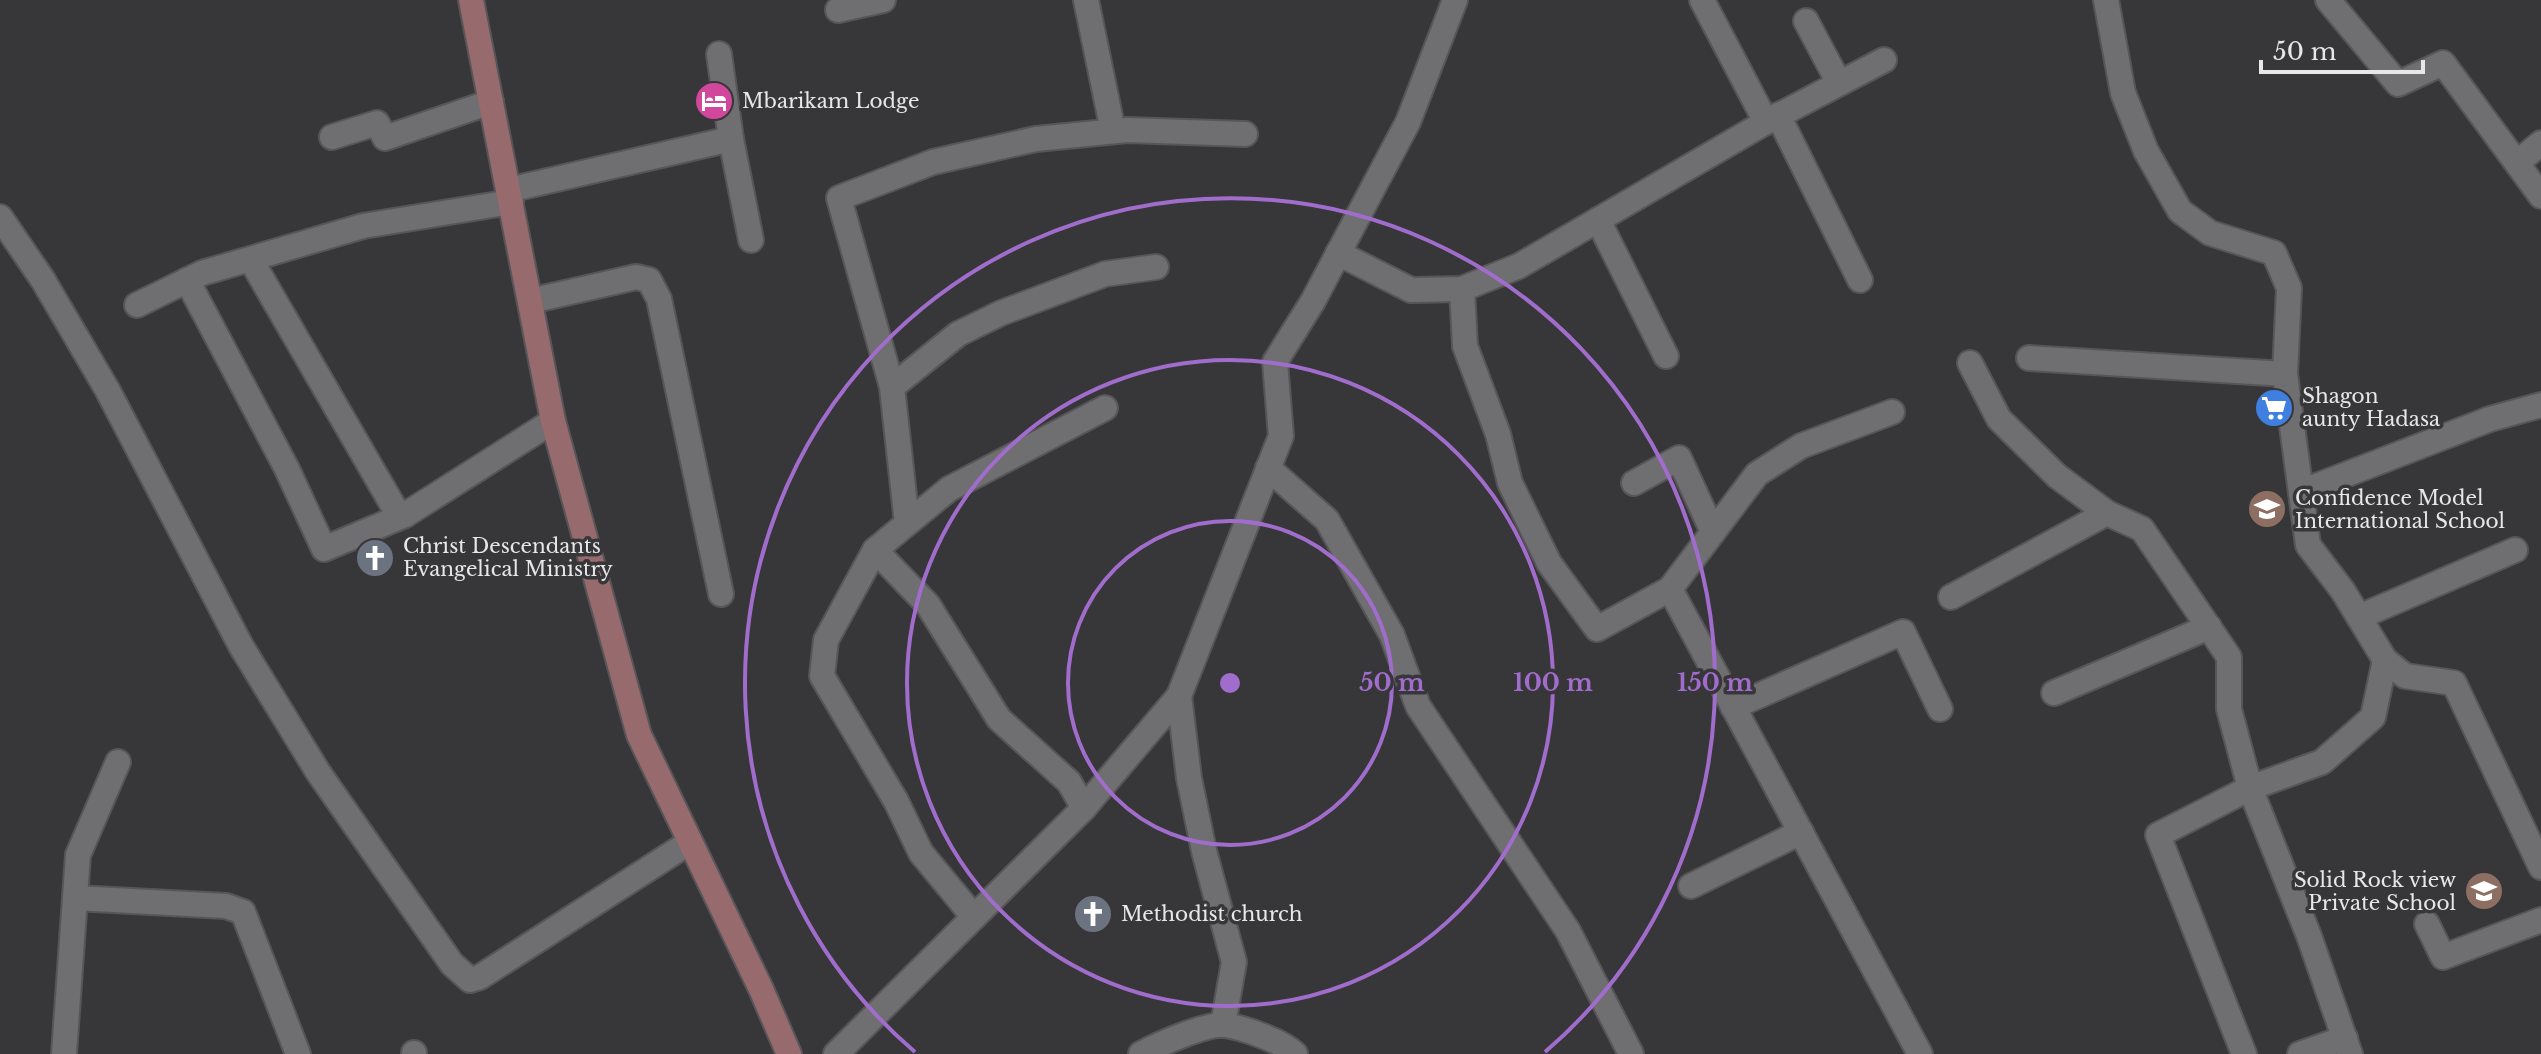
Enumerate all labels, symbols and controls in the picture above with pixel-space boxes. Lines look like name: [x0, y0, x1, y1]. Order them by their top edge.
scale bar: [2261, 24, 2423, 74]
text: 50 m: [2273, 37, 2337, 66]
hotel icon: Mbarikam Lodge: [693, 80, 735, 122]
place label: Mbarikam Lodge: [742, 89, 919, 113]
place label: Shagon aunty Hadasa: [2302, 384, 2441, 431]
supermarket icon: Shagon aunty Hadasa: [2253, 387, 2295, 429]
place label: Confidence Model International School: [2295, 486, 2505, 533]
school or university icon: Confidence Model International School: [2246, 488, 2288, 530]
place label: Christ Descendants Evangelical Ministry: [403, 534, 613, 581]
church icon: Christ Descendants Evangelical Ministry: [354, 537, 396, 579]
text: 50 m: [1359, 668, 1425, 697]
text: 100 m: [1513, 668, 1593, 697]
text: 150 m: [1677, 668, 1753, 697]
centre of rings: [1216, 669, 1244, 697]
place label: Solid Rock view Private School: [2294, 868, 2456, 915]
school or university icon: Solid Rock view Private School: [2463, 870, 2505, 912]
church icon: Methodist church: [1072, 893, 1114, 935]
place label: Methodist church: [1121, 902, 1303, 926]

